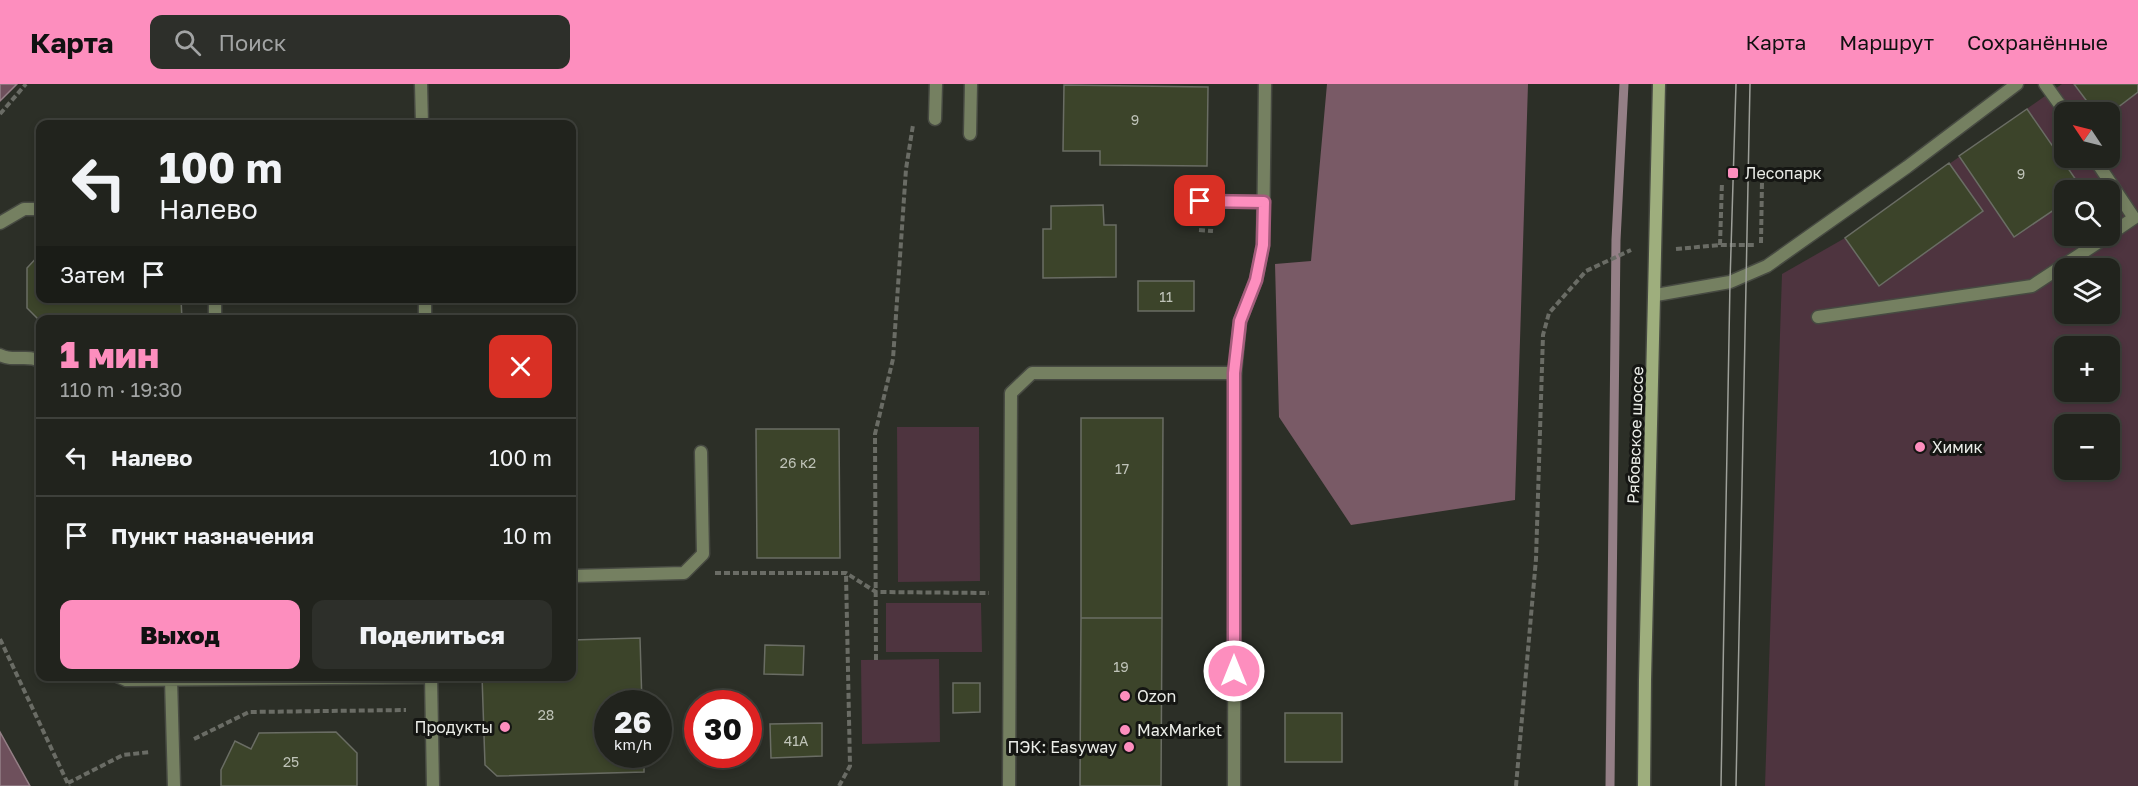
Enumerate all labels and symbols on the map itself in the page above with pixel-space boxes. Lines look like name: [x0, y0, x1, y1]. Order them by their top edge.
north arrow: [2054, 102, 2120, 168]
house number: 9: [1131, 111, 1139, 128]
place label: Лесопарк: [1745, 163, 1822, 183]
house number: 9: [2017, 165, 2025, 182]
marker: Лесопарк: [1726, 166, 1740, 180]
pin: [1174, 175, 1225, 226]
house number: 11: [1159, 288, 1173, 305]
street label: Рябовское шоссе: [1623, 366, 1647, 504]
place label: Химик: [1932, 437, 1983, 457]
marker: Химик: [1913, 440, 1927, 454]
house number: 26 к2: [780, 454, 816, 471]
house number: 17: [1115, 460, 1129, 477]
position arrow: [1202, 639, 1266, 703]
house number: 19: [1113, 658, 1129, 675]
place label: Ozon: [1137, 686, 1176, 706]
marker: Ozon: [1118, 689, 1132, 703]
speed limit sign: 30: [684, 690, 762, 768]
house number: 28: [538, 706, 554, 723]
place label: Продукты: [415, 717, 493, 737]
marker: Продукты: [498, 720, 512, 734]
place label: MaxMarket: [1137, 720, 1222, 740]
marker: MaxMarket: [1118, 723, 1132, 737]
house number: 41А: [784, 732, 809, 749]
place label: ПЭК: Easyway: [1007, 737, 1117, 757]
marker: ПЭК: Easyway: [1122, 740, 1136, 754]
house number: 25: [283, 753, 299, 770]

